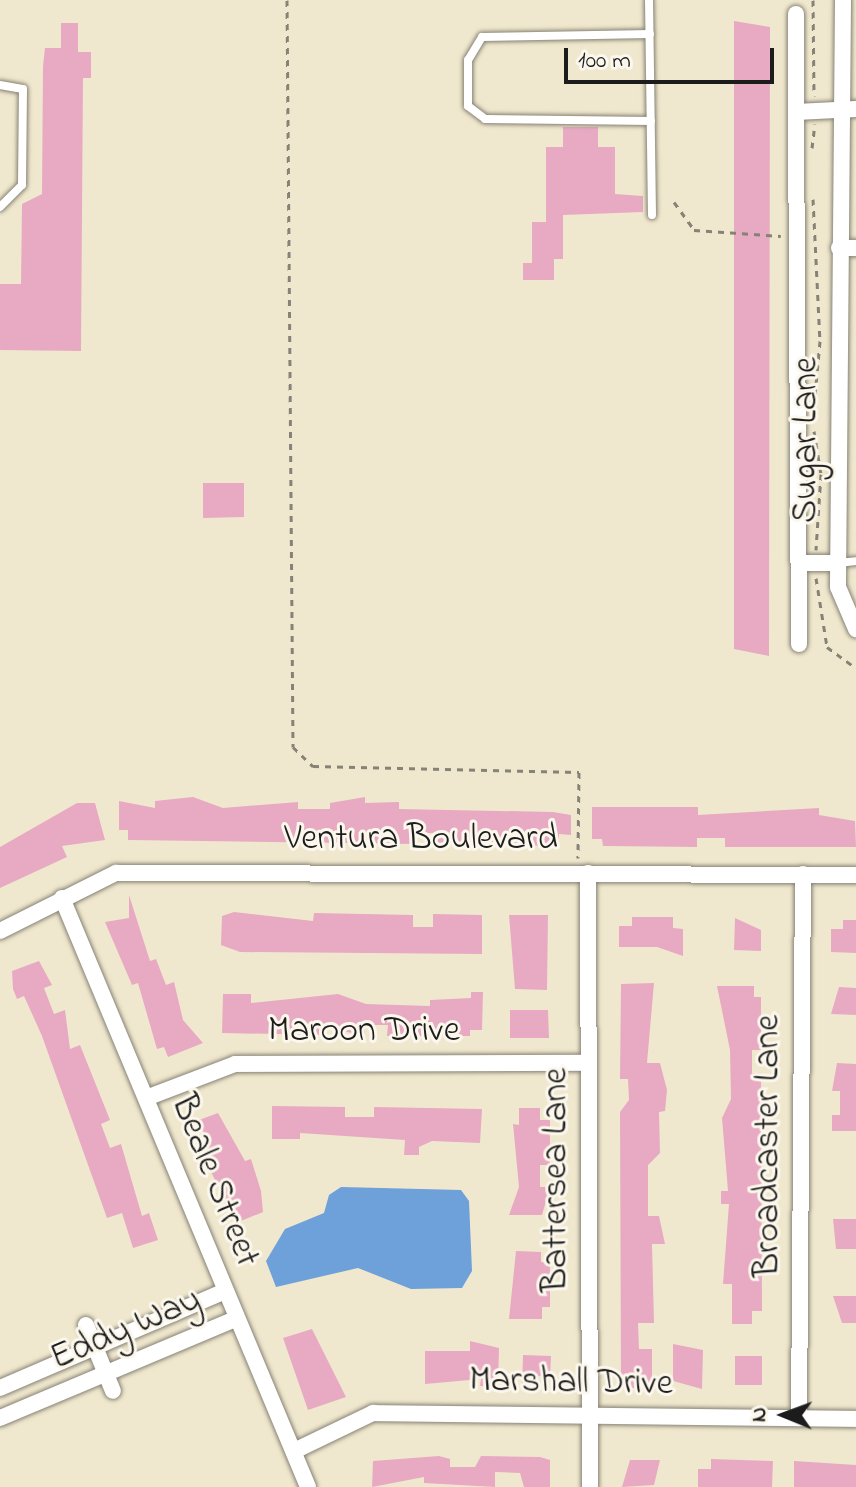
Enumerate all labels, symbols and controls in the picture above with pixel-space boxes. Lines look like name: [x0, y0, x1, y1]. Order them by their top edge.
scale bar: [568, 32, 778, 82]
text: 100 m: [578, 44, 631, 79]
street label: Sugar Lane: [785, 357, 829, 523]
street label: Ventura Boulevard: [284, 818, 558, 862]
street label: Maroon Drive: [268, 1010, 460, 1054]
street label: Broadcaster Lane: [747, 1015, 791, 1277]
street label: Battersea Lane: [535, 1068, 579, 1292]
street label: Beale Street: [160, 1089, 268, 1273]
street label: Eddy Way: [45, 1279, 207, 1381]
street label: Marshall Drive: [469, 1360, 673, 1406]
north arrow: [744, 1375, 824, 1455]
text: N: [744, 1407, 776, 1422]

